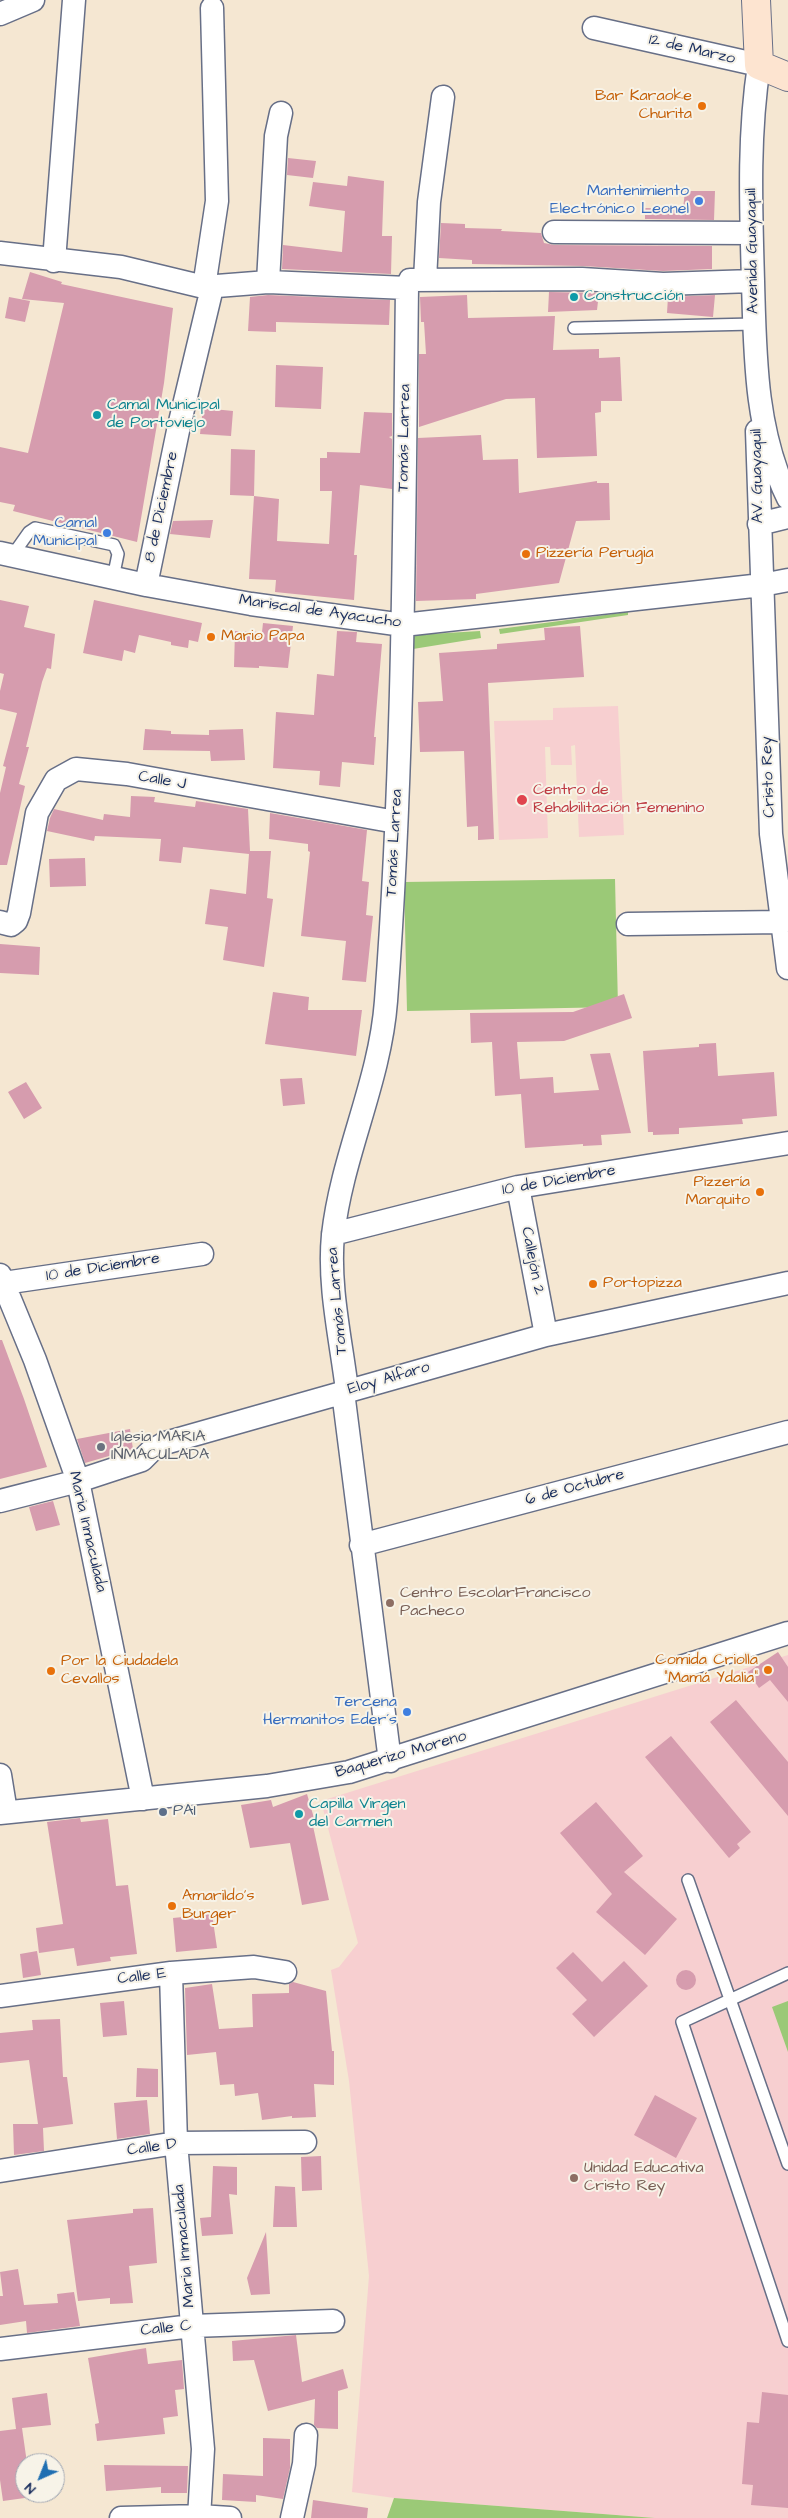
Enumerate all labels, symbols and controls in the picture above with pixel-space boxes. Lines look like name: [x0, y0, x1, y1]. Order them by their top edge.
street label: 12 de Marzo: [647, 31, 737, 69]
place label: Bar Karaoke Churita: [595, 87, 692, 125]
marker: Bar Karaoke Churita: [696, 100, 708, 112]
place label: Mantenimiento Electrónico Leonel: [550, 182, 689, 220]
street label: Avenida Guayaquil: [742, 188, 764, 314]
marker: Mantenimiento Electrónico Leonel: [693, 195, 705, 207]
place label: Construcción: [584, 287, 683, 307]
marker: Construcción: [568, 291, 580, 303]
street label: Tomás Larrea: [394, 384, 416, 492]
place label: Camal Municipal de Portoviejo: [107, 396, 220, 434]
marker: Camal Municipal de Portoviejo: [91, 409, 103, 421]
street label: AV. Guayaquil: [748, 429, 768, 523]
street label: 8 de Diciembre: [141, 450, 183, 564]
place label: Camal Municipal: [33, 514, 97, 552]
marker: Camal Municipal: [101, 527, 113, 539]
place label: Pizzería Perugia: [536, 544, 654, 564]
marker: Pizzería Perugia: [520, 548, 532, 560]
street label: Mariscal de Ayacucho: [238, 591, 402, 633]
place label: Mario Papa: [221, 627, 304, 647]
marker: Mario Papa: [205, 631, 217, 643]
street label: Cristo Rey: [758, 736, 780, 818]
street label: Calle J: [137, 767, 187, 795]
place label: Centro de Rehabilitación Femenino: [533, 781, 704, 819]
street label: Tomás Larrea: [383, 789, 407, 897]
marker: Centro de Rehabilitación Femenino: [515, 793, 529, 807]
street label: 10 de Diciembre: [501, 1162, 617, 1200]
place label: Pizzería Marquito: [686, 1173, 750, 1211]
marker: Pizzería Marquito: [754, 1186, 766, 1198]
street label: Callejón 2: [516, 1226, 548, 1296]
street label: Tomás Larrea: [324, 1247, 352, 1355]
street label: 10 de Diciembre: [45, 1250, 161, 1286]
place label: Portopizza: [603, 1274, 682, 1294]
marker: Portopizza: [587, 1278, 599, 1290]
street label: Eloy Alfaro: [346, 1358, 432, 1400]
place label: Iglesia MARIA INMACULADA: [111, 1428, 209, 1466]
marker: Iglesia MARIA INMACULADA: [95, 1441, 107, 1453]
street label: 6 de Octubre: [523, 1466, 627, 1510]
street label: Maria Inmaculada: [64, 1470, 110, 1594]
place label: Centro EscolarFrancisco Pacheco: [400, 1584, 591, 1622]
marker: Centro EscolarFrancisco Pacheco: [384, 1597, 396, 1609]
place label: Comida Criolla "Mamá Ydalia": [655, 1651, 758, 1689]
place label: Por la Ciudadela Cevallos: [61, 1652, 178, 1690]
marker: Comida Criolla "Mamá Ydalia": [762, 1664, 774, 1676]
marker: Por la Ciudadela Cevallos: [45, 1665, 57, 1677]
place label: Tercena Hermanitos Eder´s: [263, 1693, 397, 1731]
marker: Tercena Hermanitos Eder´s: [401, 1706, 413, 1718]
street label: Baquerizo Moreno: [333, 1727, 469, 1783]
place label: Capilla Virgen del Carmen: [309, 1795, 406, 1833]
place label: PAI: [173, 1802, 196, 1822]
marker: PAI: [157, 1806, 169, 1818]
marker: Capilla Virgen del Carmen: [293, 1808, 305, 1820]
place label: Amarildo's Burger: [182, 1887, 254, 1925]
marker: Amarildo's Burger: [166, 1900, 178, 1912]
street label: Calle E: [116, 1964, 168, 1990]
street label: Calle D: [126, 2135, 178, 2161]
place label: Unidad Educativa Cristo Rey: [584, 2159, 704, 2197]
marker: Unidad Educativa Cristo Rey: [568, 2172, 580, 2184]
street label: Maria Inmaculada: [170, 2184, 200, 2308]
street label: Calle C: [140, 2317, 192, 2341]
north arrow: [15, 2453, 65, 2503]
text: N: [20, 2478, 40, 2498]

